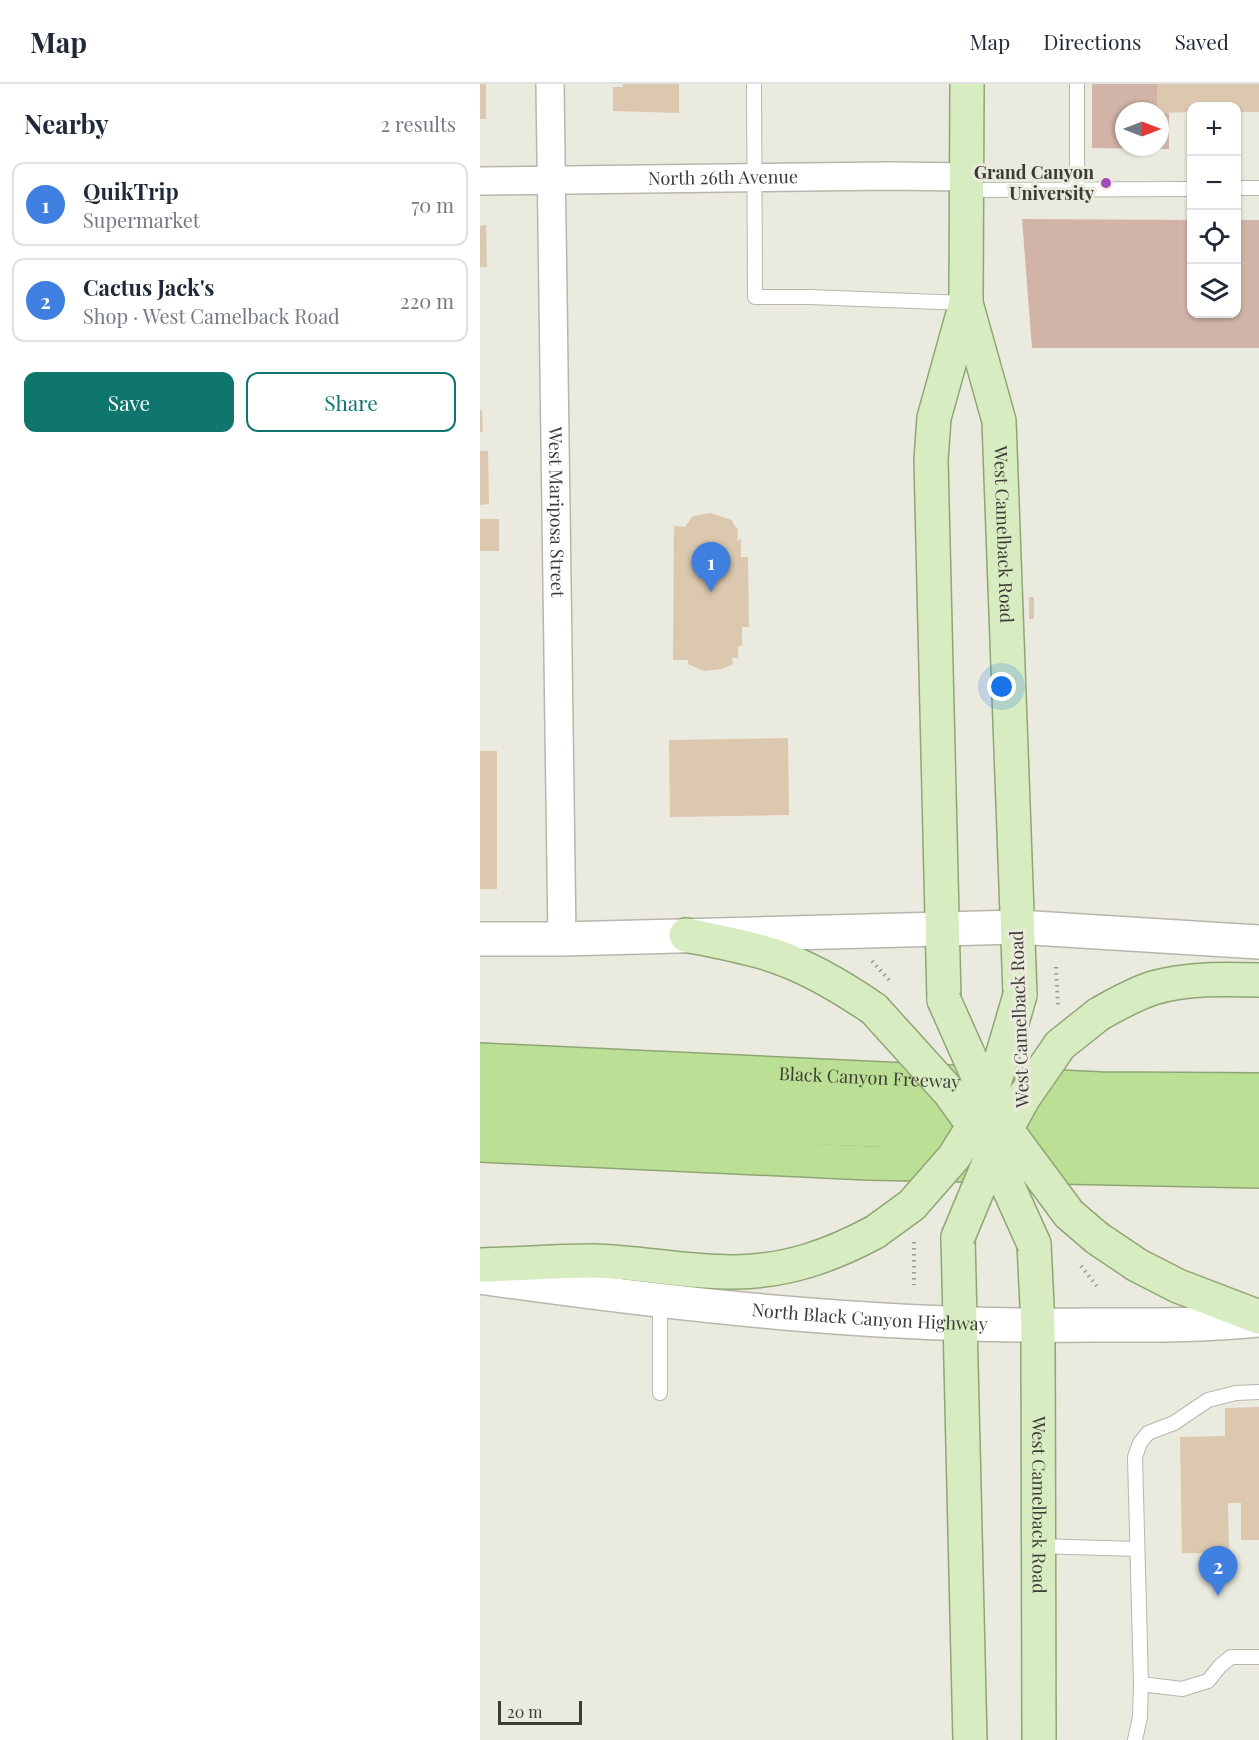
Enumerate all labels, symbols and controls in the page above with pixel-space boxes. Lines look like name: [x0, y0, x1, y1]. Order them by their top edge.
text: Map: [30, 23, 87, 60]
text: Map: [969, 27, 1010, 55]
text: Directions: [1043, 27, 1141, 55]
text: Saved: [1174, 27, 1229, 55]
north arrow: [1115, 102, 1169, 156]
map controls: [1187, 102, 1241, 318]
button: +: [1187, 102, 1241, 156]
text: Nearby: [24, 106, 109, 141]
text: 2 results: [381, 110, 456, 137]
button: −: [1187, 156, 1241, 210]
place label: Grand Canyon University: [974, 160, 1095, 205]
street label: North 26th Avenue: [648, 164, 798, 190]
text: QuikTrip: [83, 176, 179, 206]
marker: Grand Canyon University: [1099, 176, 1113, 190]
text: 1: [42, 191, 49, 218]
text: 70 m: [411, 191, 454, 218]
text: Supermarket: [83, 206, 200, 233]
button: locate: [1187, 210, 1241, 264]
button: layers: [1187, 264, 1241, 318]
text: Cactus Jack's: [83, 272, 214, 302]
text: 2: [40, 287, 51, 314]
text: 220 m: [400, 287, 454, 314]
text: Shop · West Camelback Road: [83, 302, 340, 329]
button: Save: [24, 372, 234, 432]
button: Share: [246, 372, 456, 432]
street label: West Mariposa Street: [544, 425, 570, 598]
street label: West Camelback Road: [989, 444, 1019, 624]
pin: 1: [692, 542, 730, 592]
your location: [987, 672, 1016, 701]
street label: West Camelback Road: [1004, 929, 1034, 1109]
street label: Black Canyon Freeway: [778, 1061, 961, 1093]
street label: North Black Canyon Highway: [751, 1297, 988, 1335]
street label: West Camelback Road: [1027, 1415, 1052, 1594]
pin: 2: [1198, 1546, 1238, 1596]
scale bar: [498, 1698, 582, 1726]
text: 20 m: [507, 1701, 542, 1722]

